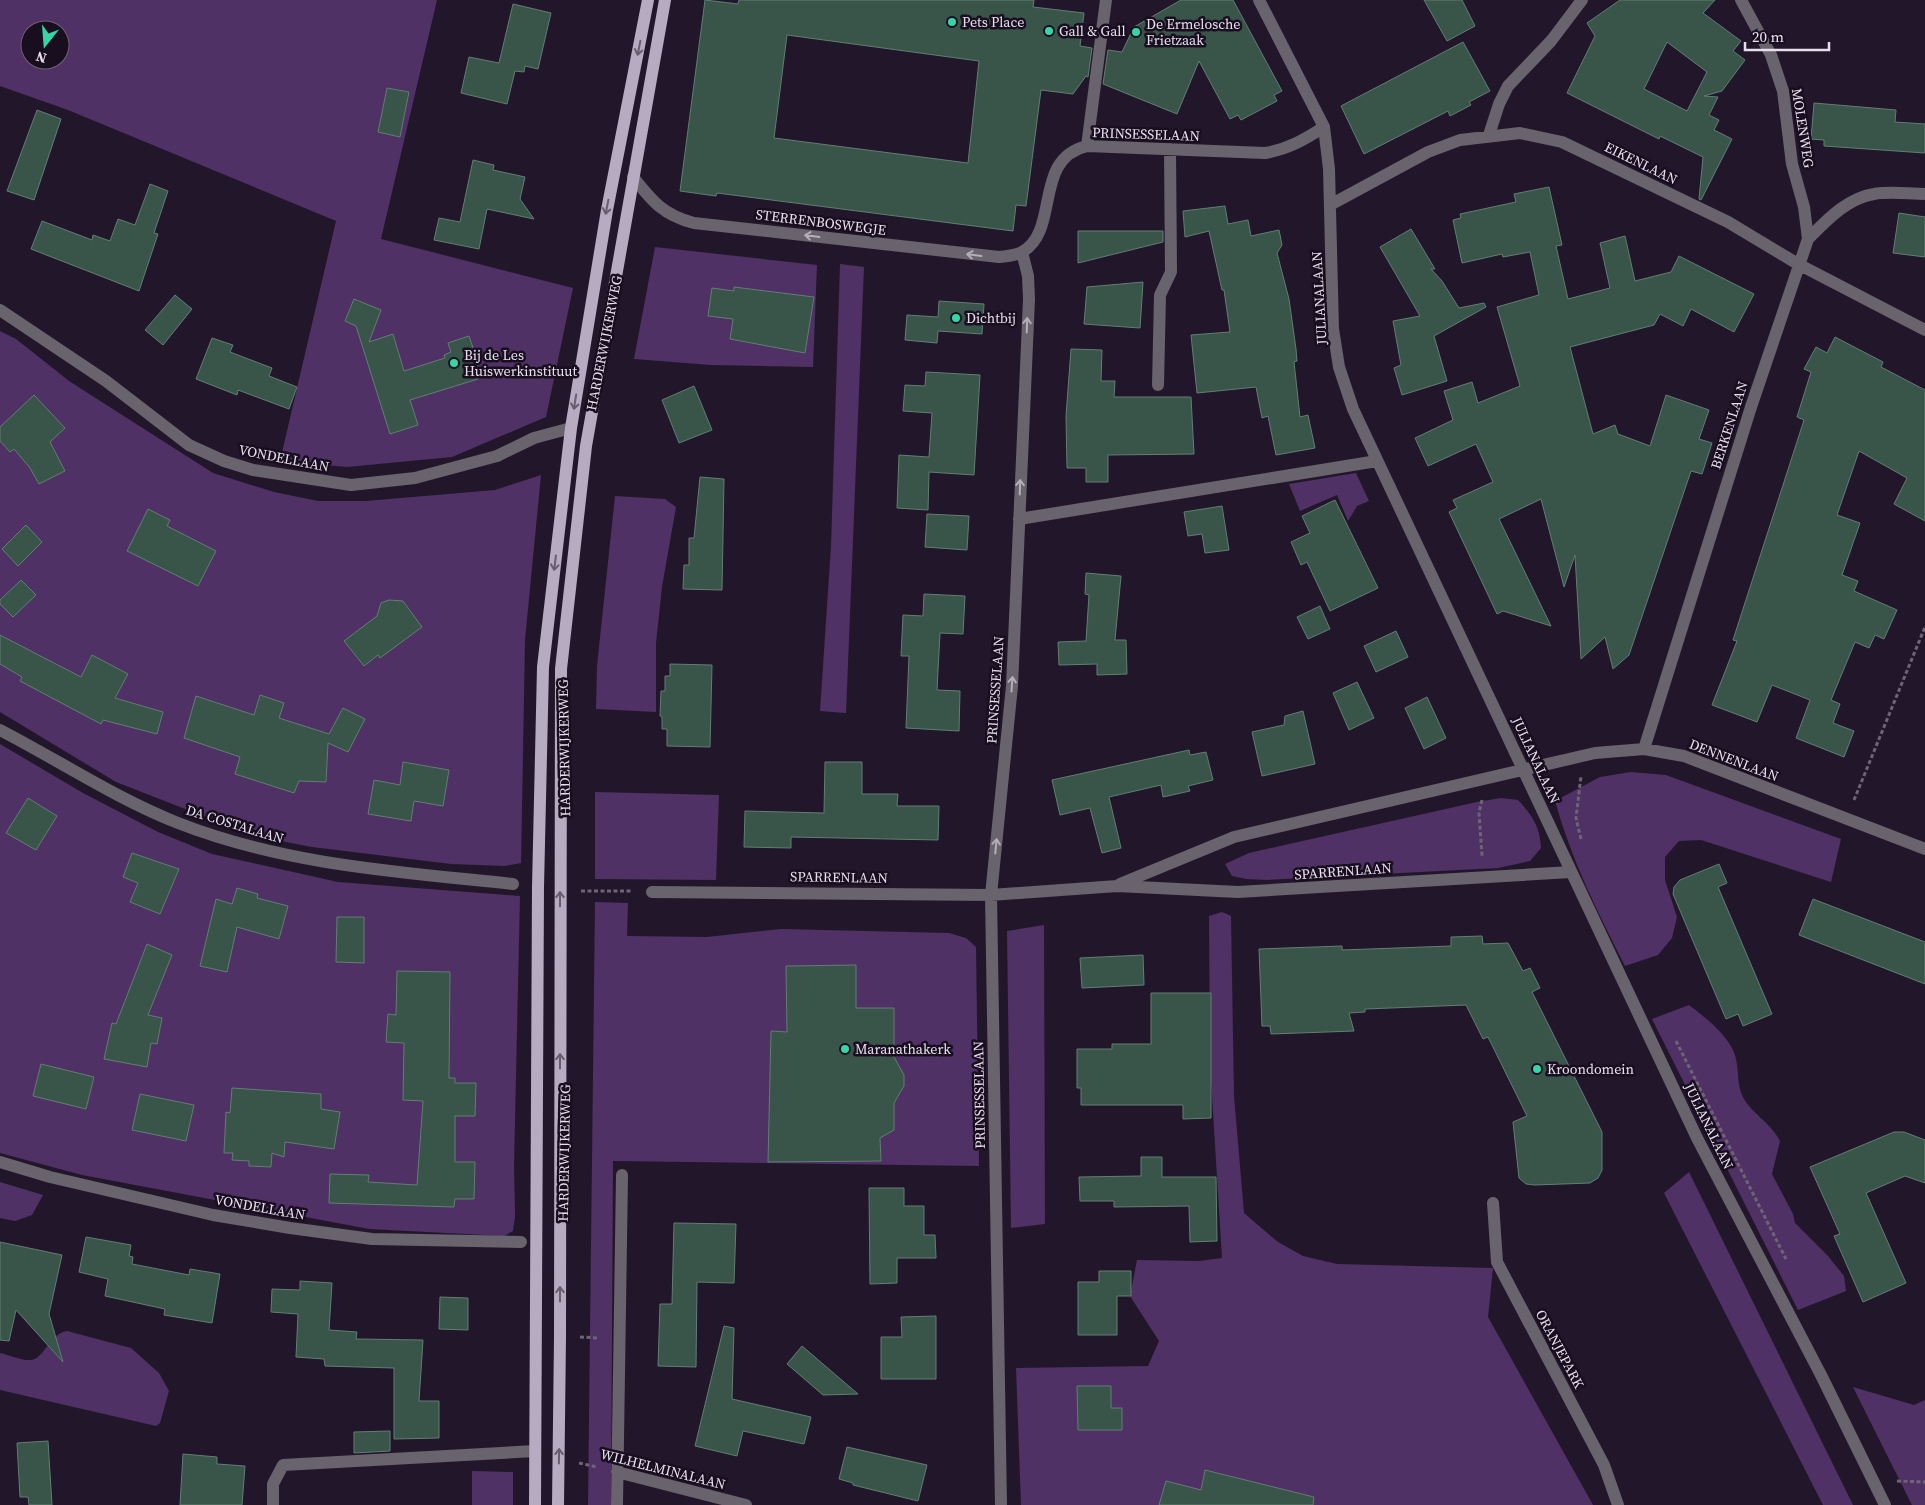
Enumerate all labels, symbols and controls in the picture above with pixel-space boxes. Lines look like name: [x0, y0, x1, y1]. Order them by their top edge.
place label: Pets Place: [962, 12, 1024, 32]
place label: De Ermelosche Frietzaak: [1146, 14, 1241, 50]
marker: Pets Place: [946, 16, 958, 28]
north arrow: [20, 20, 70, 70]
scale bar: [1745, 20, 1829, 52]
place label: Gall & Gall: [1059, 21, 1126, 41]
marker: Gall & Gall: [1043, 25, 1055, 37]
marker: De Ermelosche Frietzaak: [1130, 26, 1142, 38]
text: 20 m: [1752, 26, 1784, 47]
one-way arrow: [633, 39, 643, 55]
text: N: [33, 46, 49, 68]
street label: MOLENWEG: [1787, 87, 1819, 170]
street label: PRINSESSELAAN: [1092, 122, 1200, 146]
street label: EIKENLAAN: [1601, 137, 1681, 189]
one-way arrow: [602, 199, 612, 215]
street label: STERRENBOSWEGJE: [755, 204, 887, 240]
one-way arrow: [805, 231, 821, 241]
one-way arrow: [966, 250, 982, 260]
street label: JULIANALAAN: [1307, 251, 1331, 346]
street label: HARDERWIJKERWEG: [581, 273, 627, 412]
place label: Dichtbij: [966, 308, 1016, 328]
marker: Dichtbij: [950, 312, 962, 324]
one-way arrow: [1023, 317, 1032, 333]
place label: Bij de Les Huiswerkinstituut: [464, 345, 577, 381]
marker: Bij de Les Huiswerkinstituut: [448, 357, 460, 369]
street label: BERKENLAAN: [1705, 379, 1753, 471]
one-way arrow: [570, 394, 580, 410]
street label: VONDELLAAN: [237, 439, 331, 477]
one-way arrow: [1016, 479, 1025, 495]
one-way arrow: [550, 555, 560, 571]
street label: PRINSESSELAAN: [981, 636, 1009, 744]
one-way arrow: [1008, 677, 1017, 693]
street label: HARDERWIJKERWEG: [553, 679, 575, 817]
street label: JULIANALAAN: [1507, 712, 1565, 807]
street label: DENNENLAAN: [1686, 734, 1782, 786]
street label: DA COSTALAAN: [184, 800, 286, 848]
one-way arrow: [991, 838, 1001, 854]
street label: SPARRENLAAN: [1294, 858, 1392, 884]
street label: SPARRENLAAN: [790, 866, 888, 888]
one-way arrow: [555, 891, 565, 908]
place label: Maranathakerk: [855, 1039, 951, 1059]
street label: PRINSESSELAAN: [968, 1041, 990, 1149]
marker: Maranathakerk: [839, 1043, 851, 1055]
one-way arrow: [555, 1054, 565, 1070]
place label: Kroondomein: [1547, 1059, 1635, 1079]
marker: Kroondomein: [1531, 1063, 1543, 1075]
street label: JULIANALAAN: [1679, 1079, 1739, 1172]
street label: HARDERWIJKERWEG: [553, 1084, 575, 1222]
street label: VONDELLAAN: [213, 1189, 307, 1225]
one-way arrow: [555, 1286, 565, 1302]
street label: ORANJEPARK: [1531, 1306, 1590, 1393]
street label: WILHELMINALAAN: [598, 1444, 728, 1494]
one-way arrow: [554, 1449, 564, 1465]

